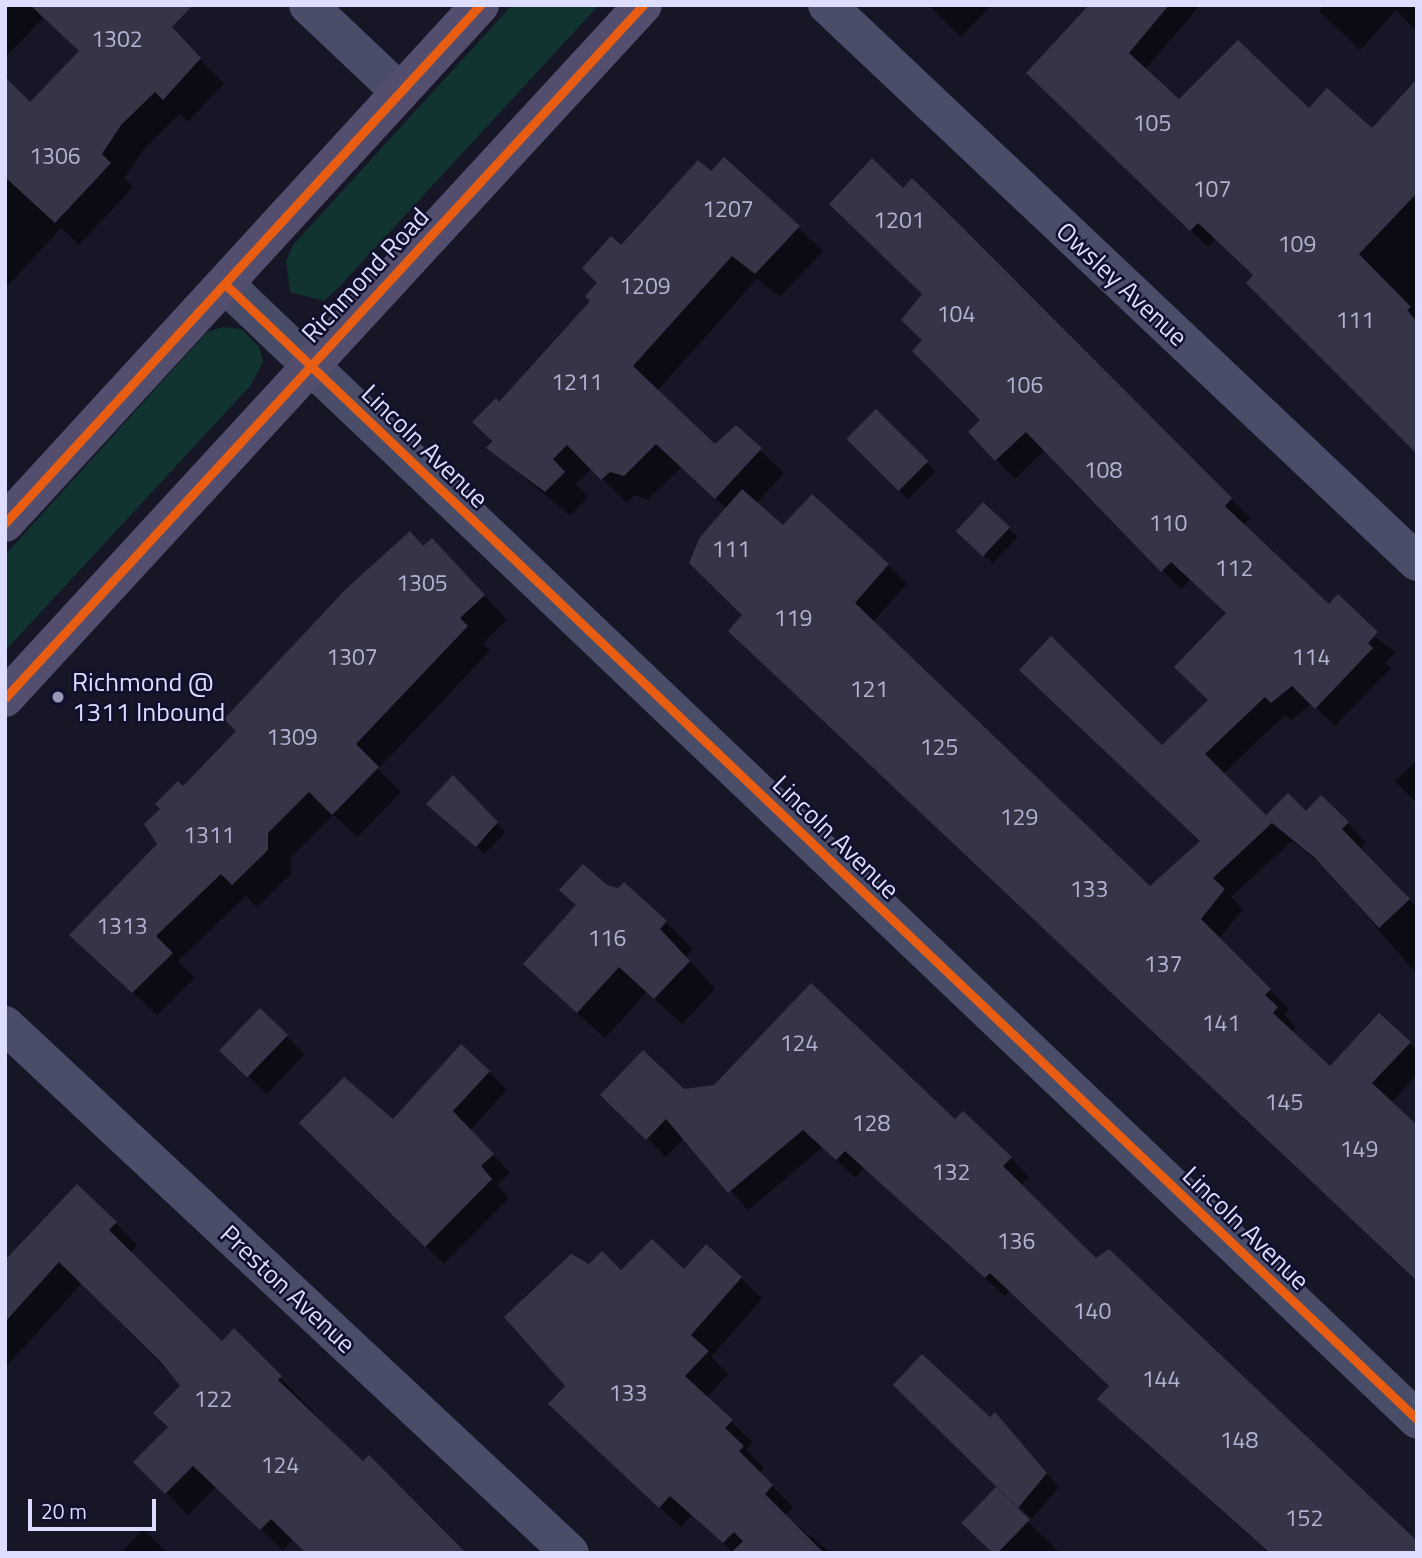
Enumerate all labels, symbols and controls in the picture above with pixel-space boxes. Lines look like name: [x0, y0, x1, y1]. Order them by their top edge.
house number: 1302: [91, 25, 143, 53]
house number: 105: [1133, 109, 1171, 137]
house number: 1306: [29, 142, 81, 170]
house number: 107: [1193, 175, 1231, 203]
house number: 1207: [702, 195, 754, 223]
street label: Richmond Road: [295, 201, 435, 349]
house number: 1201: [873, 206, 925, 234]
street label: Owsley Avenue: [1050, 215, 1194, 353]
house number: 109: [1278, 230, 1316, 258]
house number: 1209: [619, 272, 671, 300]
house number: 104: [937, 300, 975, 328]
house number: 111: [1336, 306, 1374, 334]
house number: 1211: [551, 368, 603, 396]
house number: 106: [1005, 371, 1043, 399]
street label: Lincoln Avenue: [355, 378, 495, 514]
house number: 108: [1084, 456, 1122, 484]
house number: 110: [1149, 509, 1187, 537]
house number: 111: [712, 535, 750, 563]
house number: 112: [1215, 554, 1253, 582]
house number: 1305: [396, 569, 448, 597]
house number: 119: [774, 604, 812, 632]
house number: 1307: [326, 643, 378, 671]
house number: 114: [1292, 643, 1330, 671]
place label: Richmond @ 1311 Inbound: [72, 666, 225, 728]
house number: 121: [850, 675, 888, 703]
marker: Richmond @ 1311 Inbound: [50, 689, 66, 705]
house number: 1309: [266, 723, 318, 751]
house number: 125: [920, 733, 958, 761]
street label: Lincoln Avenue: [766, 769, 906, 905]
house number: 129: [1000, 803, 1038, 831]
house number: 1311: [183, 821, 235, 849]
house number: 133: [1070, 875, 1108, 903]
house number: 1313: [96, 912, 148, 940]
house number: 116: [588, 924, 626, 952]
house number: 137: [1144, 950, 1182, 978]
house number: 141: [1202, 1009, 1240, 1037]
house number: 124: [780, 1029, 818, 1057]
house number: 145: [1265, 1088, 1303, 1116]
house number: 128: [852, 1109, 890, 1137]
house number: 149: [1340, 1135, 1378, 1163]
house number: 132: [932, 1158, 970, 1186]
street label: Lincoln Avenue: [1176, 1160, 1316, 1296]
street label: Preston Avenue: [214, 1219, 362, 1359]
house number: 136: [997, 1227, 1035, 1255]
house number: 140: [1073, 1297, 1111, 1325]
house number: 144: [1142, 1365, 1180, 1393]
house number: 133: [609, 1379, 647, 1407]
house number: 122: [194, 1385, 232, 1413]
house number: 148: [1220, 1426, 1258, 1454]
house number: 124: [261, 1451, 299, 1479]
scale bar: [32, 1484, 159, 1528]
text: 20 m: [41, 1495, 87, 1527]
house number: 152: [1285, 1504, 1323, 1532]

